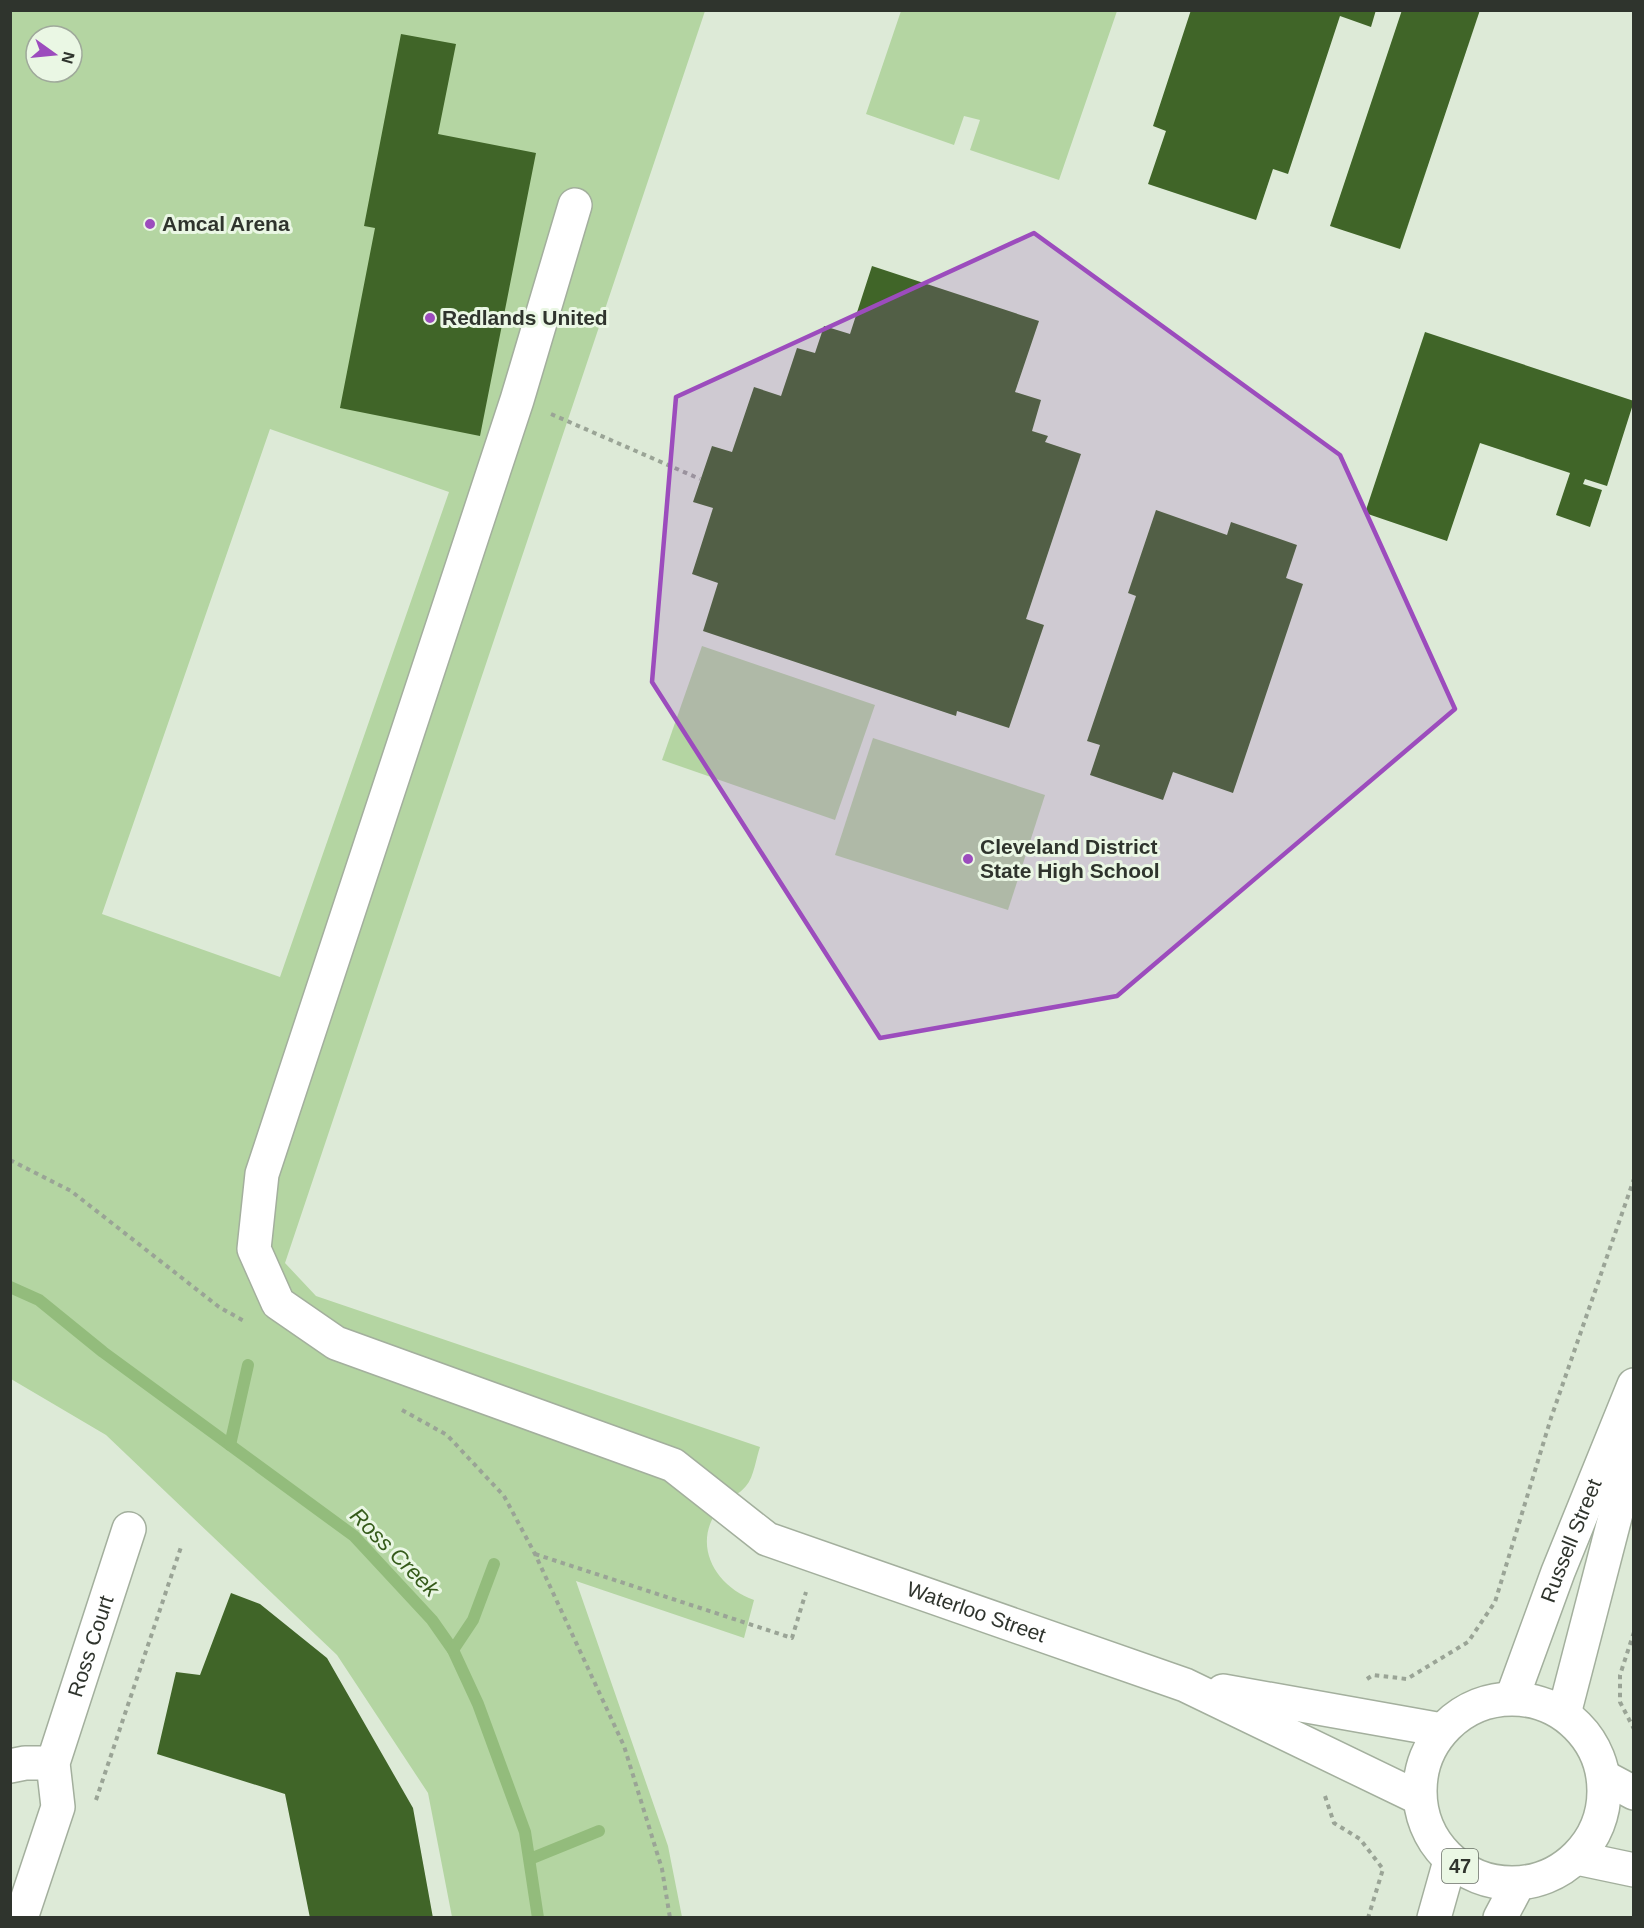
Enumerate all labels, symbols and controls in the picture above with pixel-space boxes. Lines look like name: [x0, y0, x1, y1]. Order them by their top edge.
north arrow: [24, 24, 84, 84]
text: N: [58, 50, 78, 66]
place label: Amcal Arena: [162, 212, 290, 235]
marker: Amcal Arena: [143, 217, 157, 231]
place label: Redlands United: [442, 306, 608, 329]
marker: Redlands United: [423, 311, 437, 325]
place label: Cleveland District State High School: [980, 835, 1160, 882]
marker: Cleveland District State High School: [961, 852, 975, 866]
street label: Russell Street: [1536, 1475, 1606, 1605]
water label: Ross Creek: [345, 1503, 445, 1603]
street label: Waterloo Street: [904, 1577, 1049, 1646]
street label: Ross Court: [63, 1592, 118, 1700]
road number: 47: [1442, 1849, 1478, 1883]

